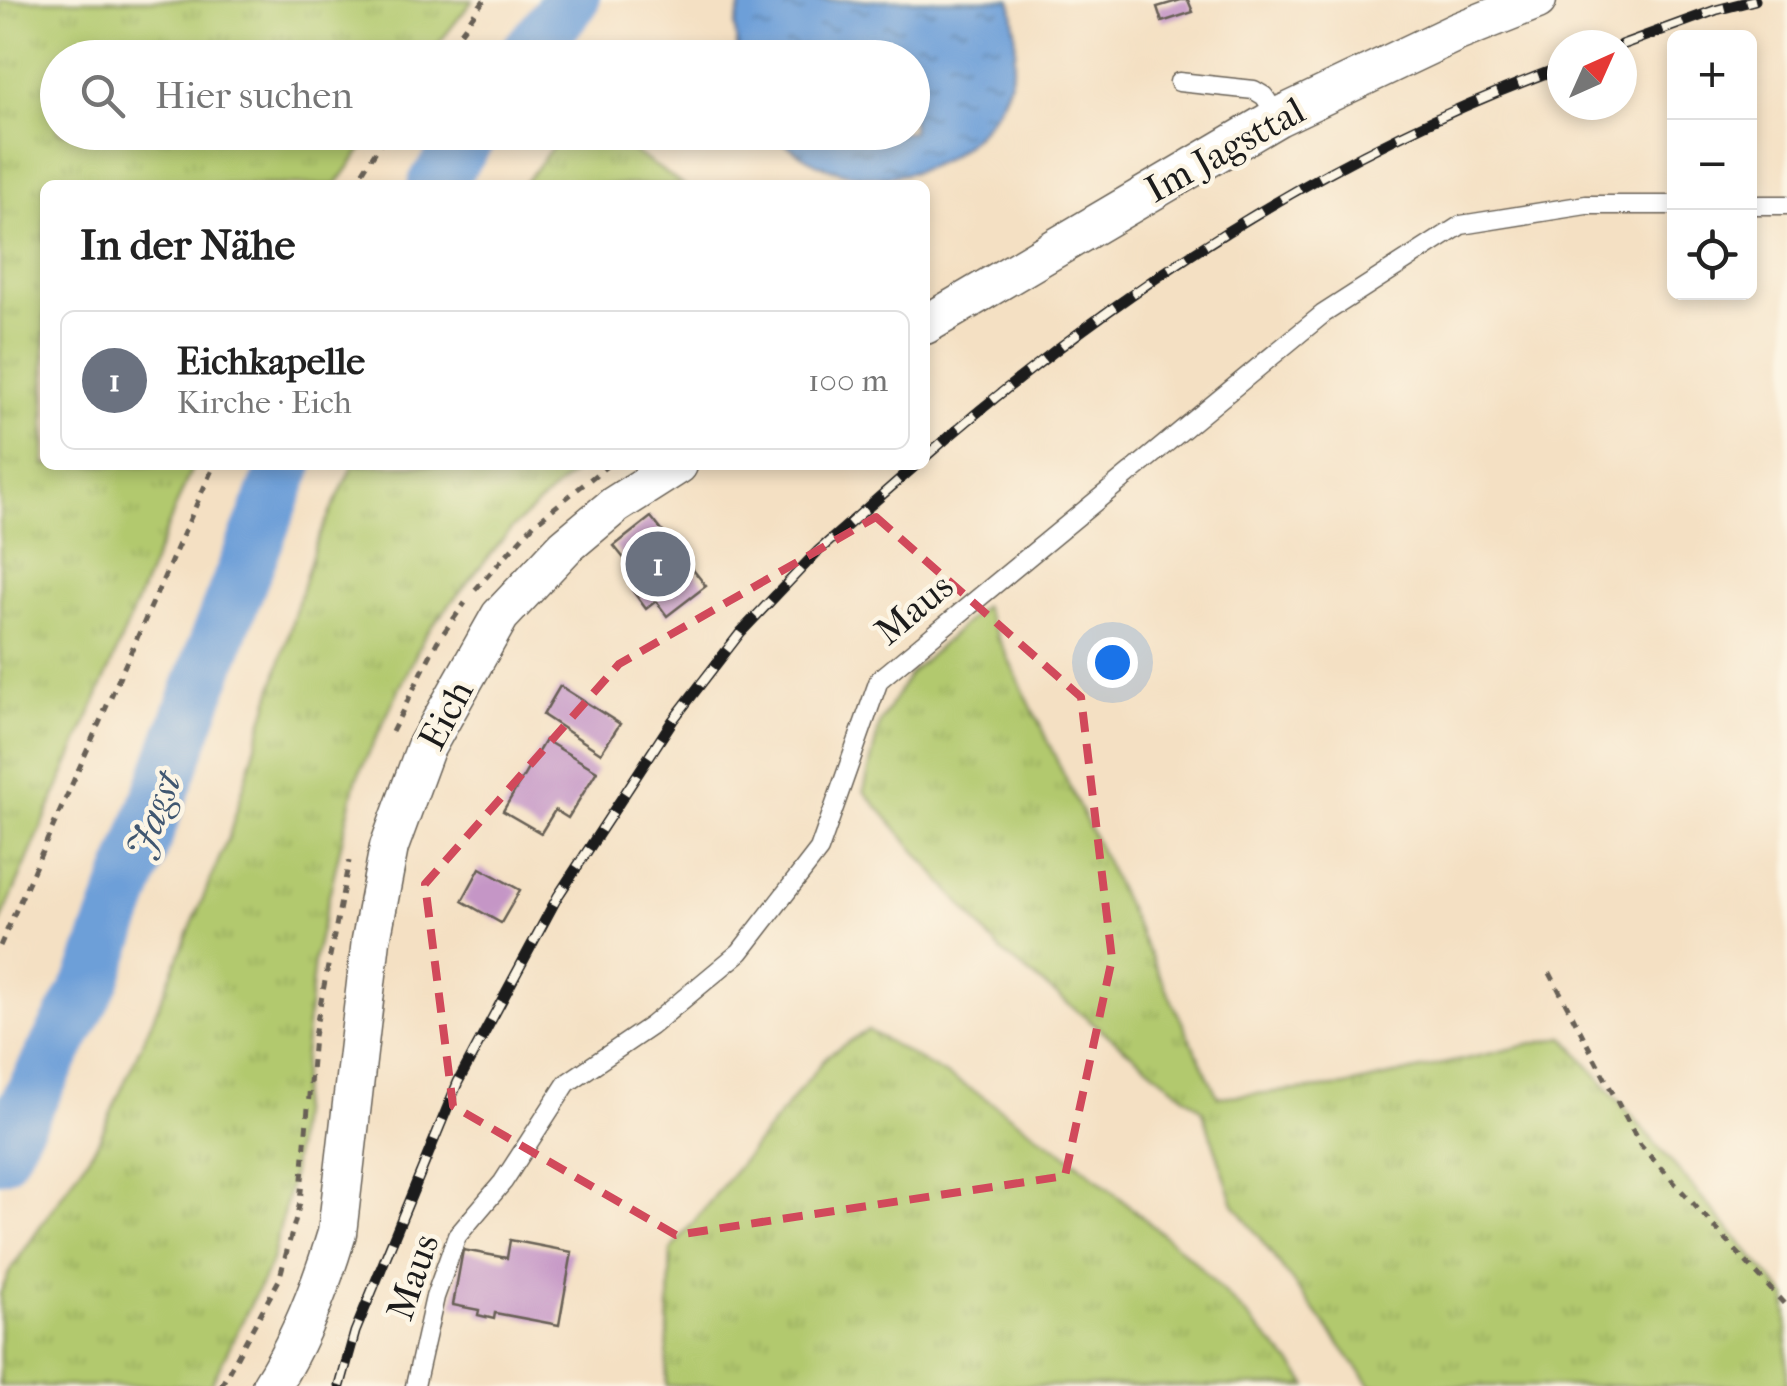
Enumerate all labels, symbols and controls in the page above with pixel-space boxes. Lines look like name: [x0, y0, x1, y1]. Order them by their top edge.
north arrow: [1547, 30, 1637, 120]
map controls: [1667, 30, 1757, 300]
button: +: [1667, 30, 1757, 120]
search box: [40, 40, 930, 150]
icon: search: [75, 68, 130, 123]
text: Hier suchen: [155, 73, 353, 118]
street label: Im Jagsttal: [1137, 88, 1313, 212]
button: −: [1667, 120, 1757, 210]
button: locate: [1667, 210, 1757, 300]
text: In der Nähe: [80, 221, 295, 270]
text: Eichkapelle: [177, 339, 365, 384]
text: 1: [109, 362, 120, 399]
text: 100 m: [808, 362, 888, 399]
text: Kirche · Eich: [177, 384, 352, 421]
pin: 1: [626, 526, 690, 602]
street label: Maus: [866, 564, 962, 654]
your location: [1087, 637, 1138, 688]
street label: Eich: [409, 673, 483, 757]
water label: Jagst: [117, 763, 192, 864]
street label: Maus: [377, 1228, 449, 1326]

